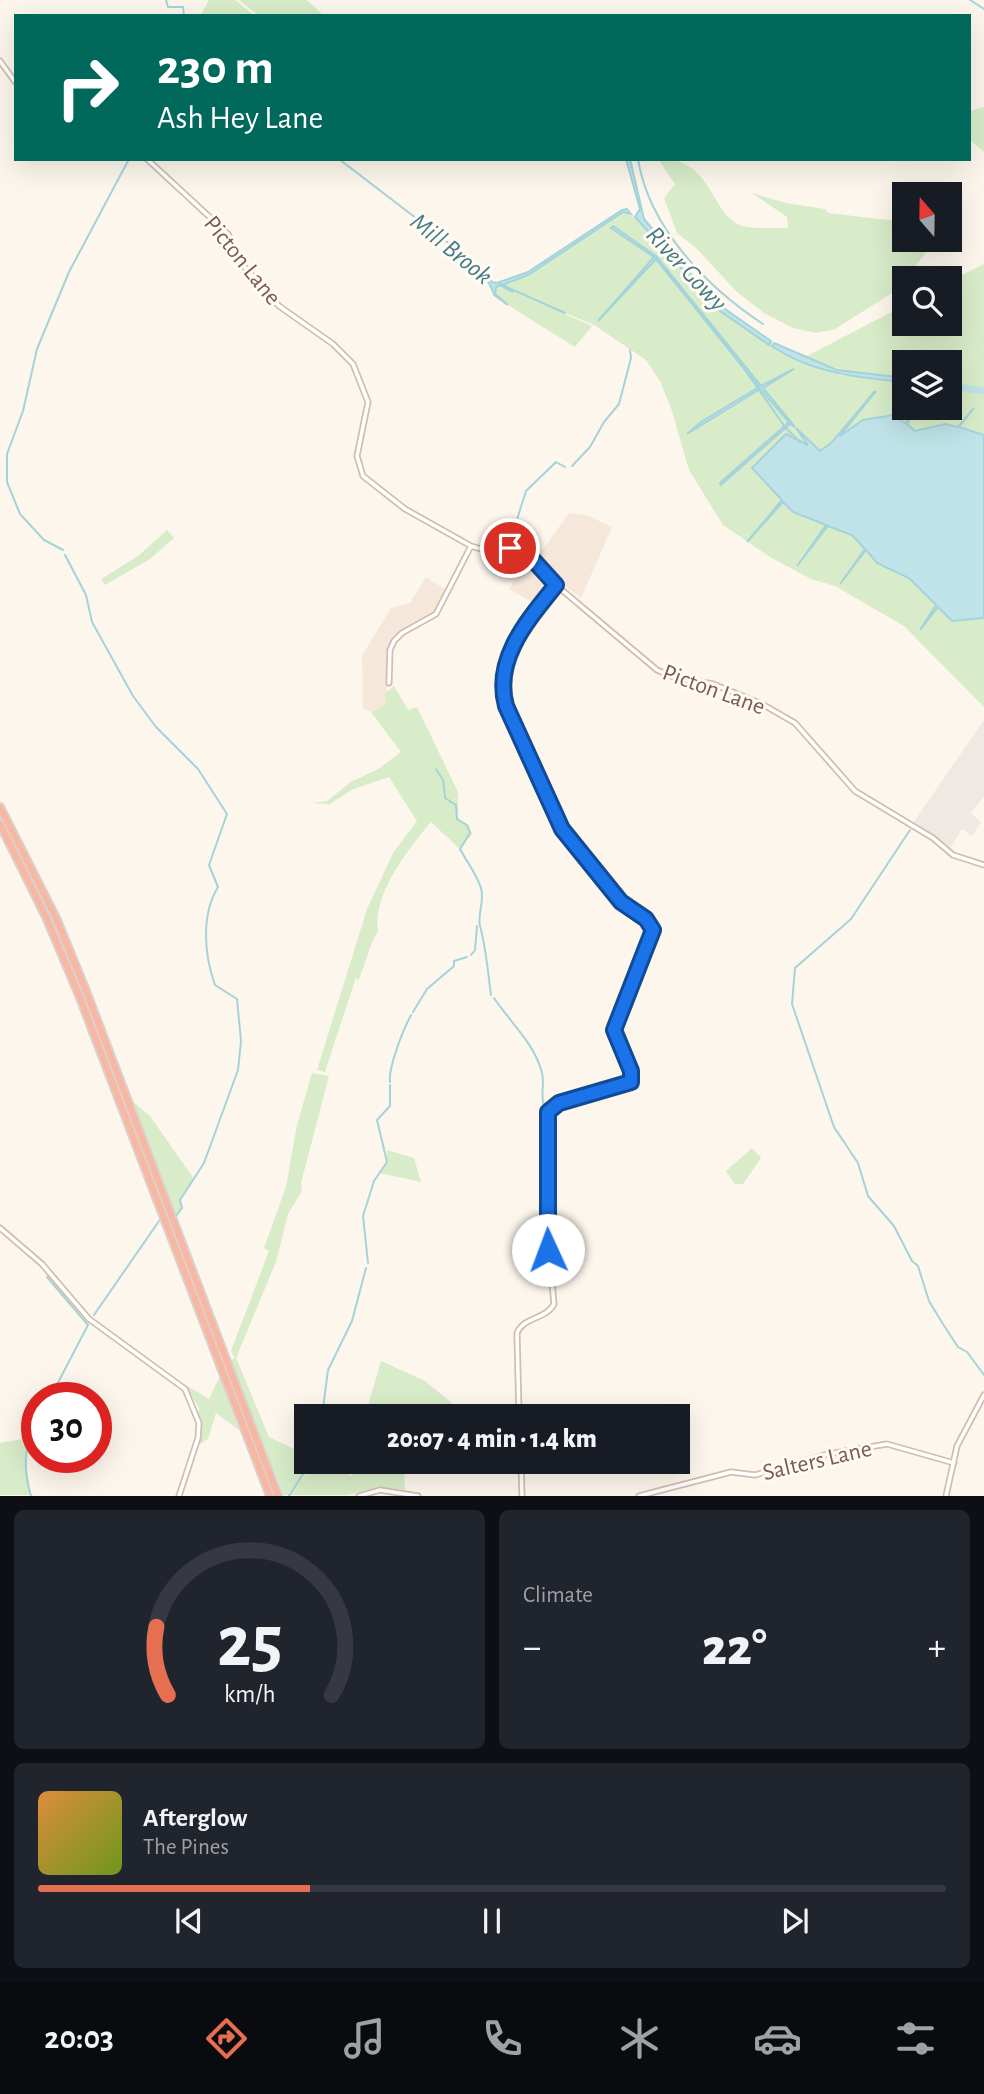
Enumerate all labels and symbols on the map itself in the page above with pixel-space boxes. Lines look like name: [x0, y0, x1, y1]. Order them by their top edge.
north arrow: [892, 182, 962, 252]
water label: Mill Brook: [406, 208, 497, 289]
street label: Picton Lane: [199, 211, 285, 310]
water label: River Gowy: [641, 221, 732, 316]
pin: [480, 518, 540, 578]
street label: Picton Lane: [659, 660, 768, 720]
position arrow: [511, 1213, 585, 1287]
speed limit sign: 30: [21, 1382, 112, 1473]
street label: Salters Lane: [760, 1437, 874, 1485]

